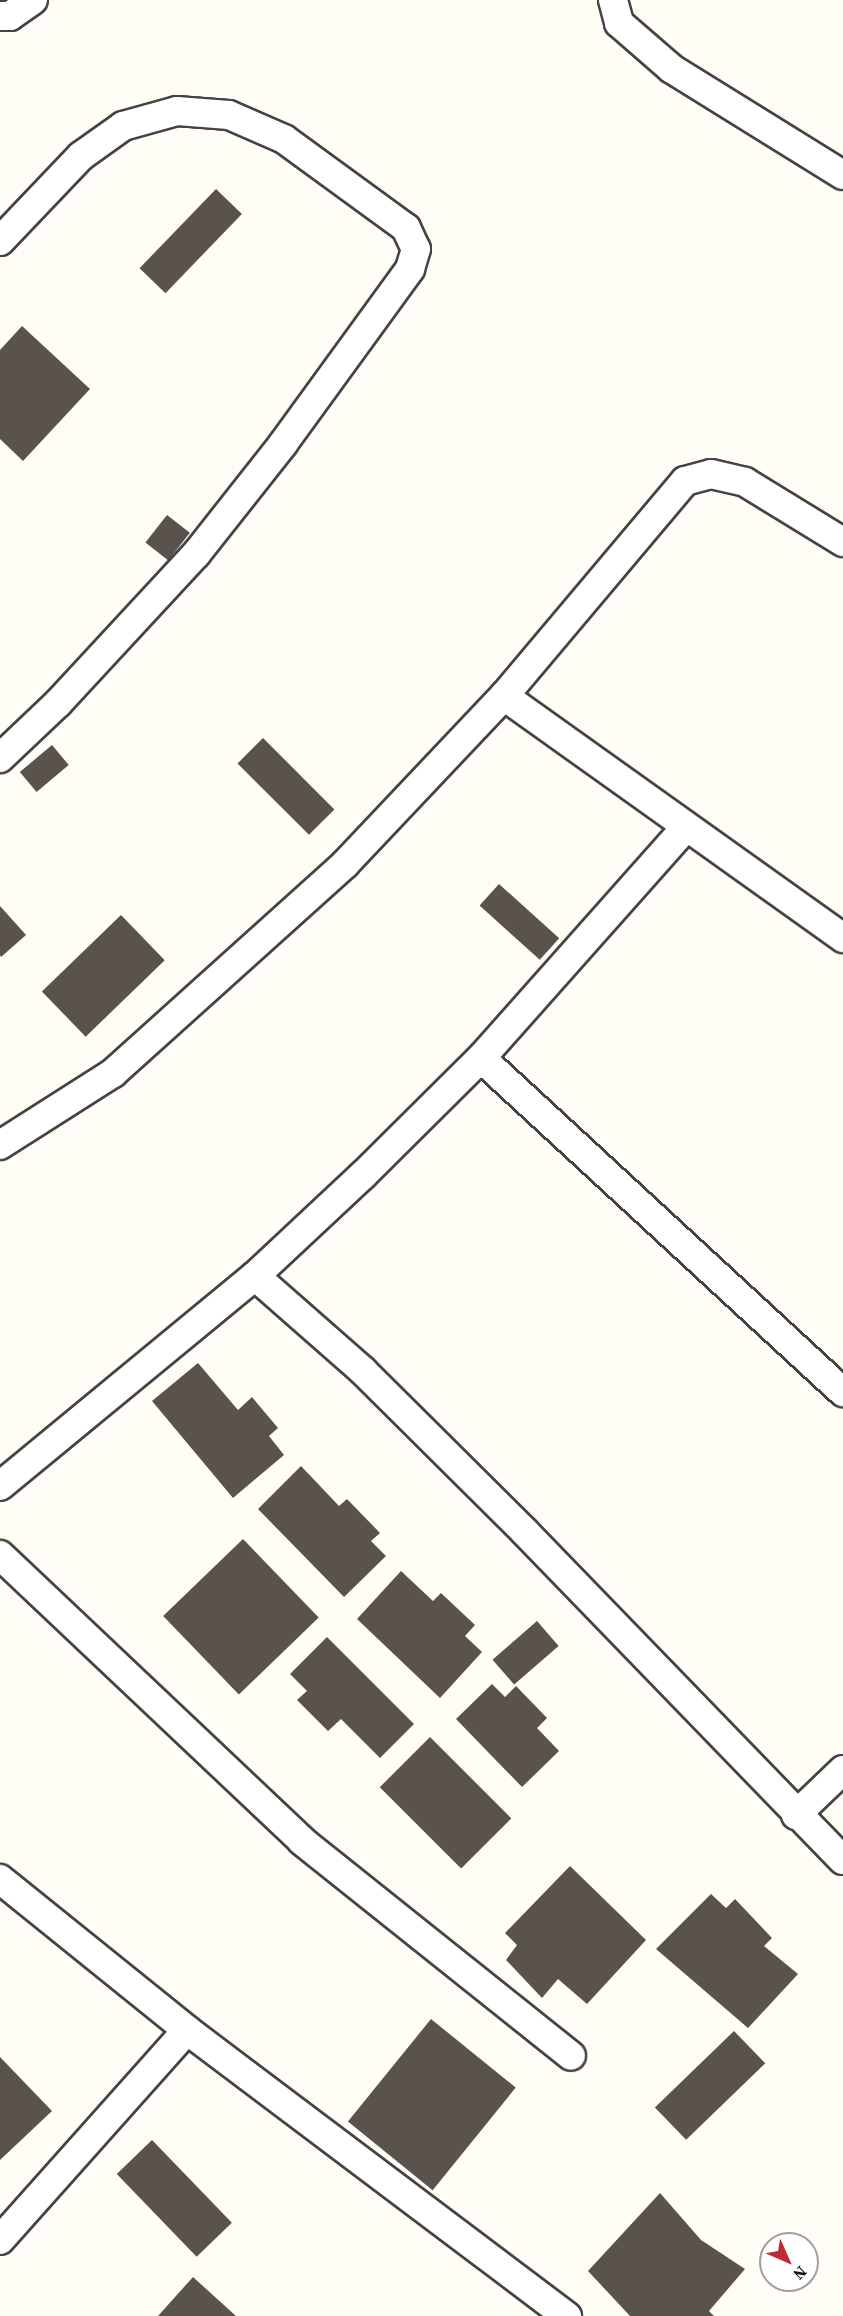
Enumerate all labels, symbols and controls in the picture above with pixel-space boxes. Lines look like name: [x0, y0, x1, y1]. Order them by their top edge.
north arrow: [759, 2232, 819, 2292]
text: N: [788, 2261, 812, 2285]

